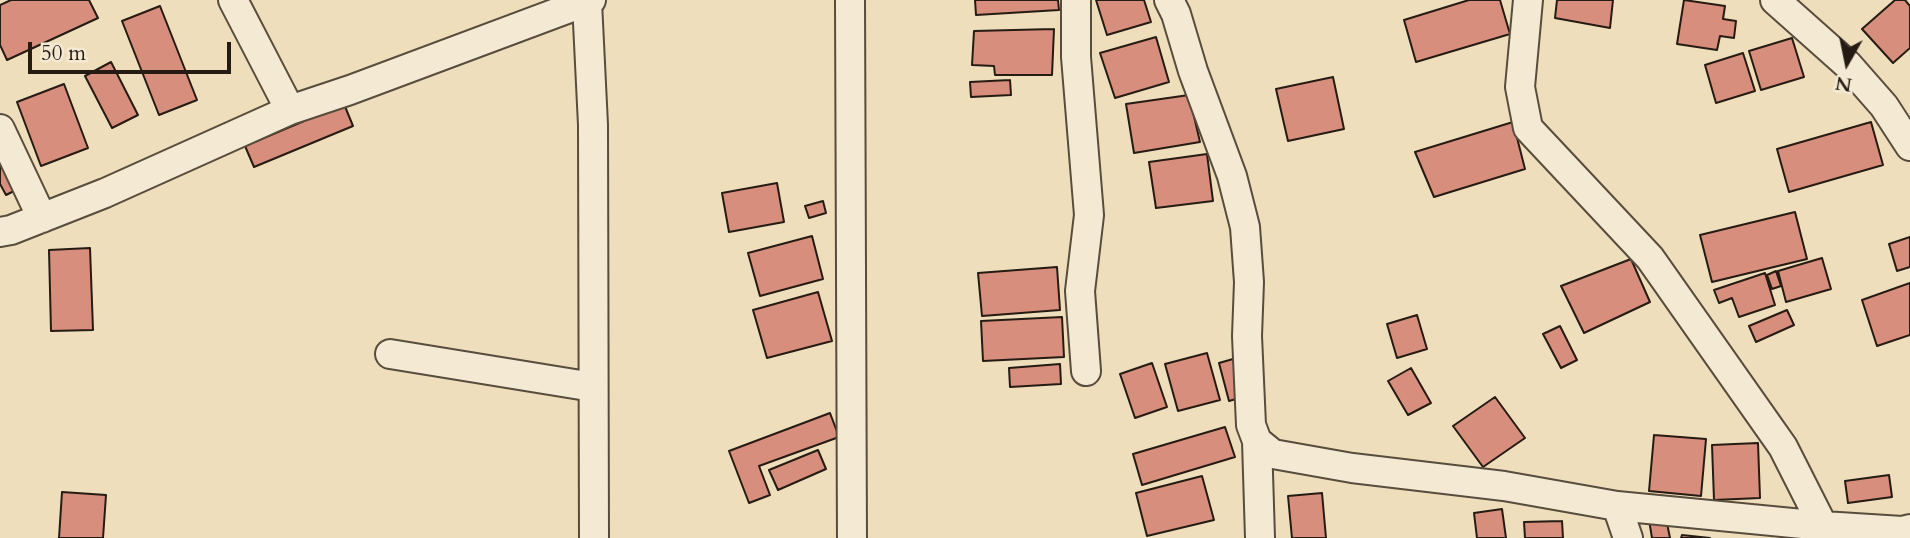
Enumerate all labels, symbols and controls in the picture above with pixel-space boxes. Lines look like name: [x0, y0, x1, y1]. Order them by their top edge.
scale bar: [32, 28, 234, 72]
north arrow: [1812, 28, 1882, 98]
text: 50 m: [41, 39, 86, 68]
text: N: [1834, 70, 1854, 98]

